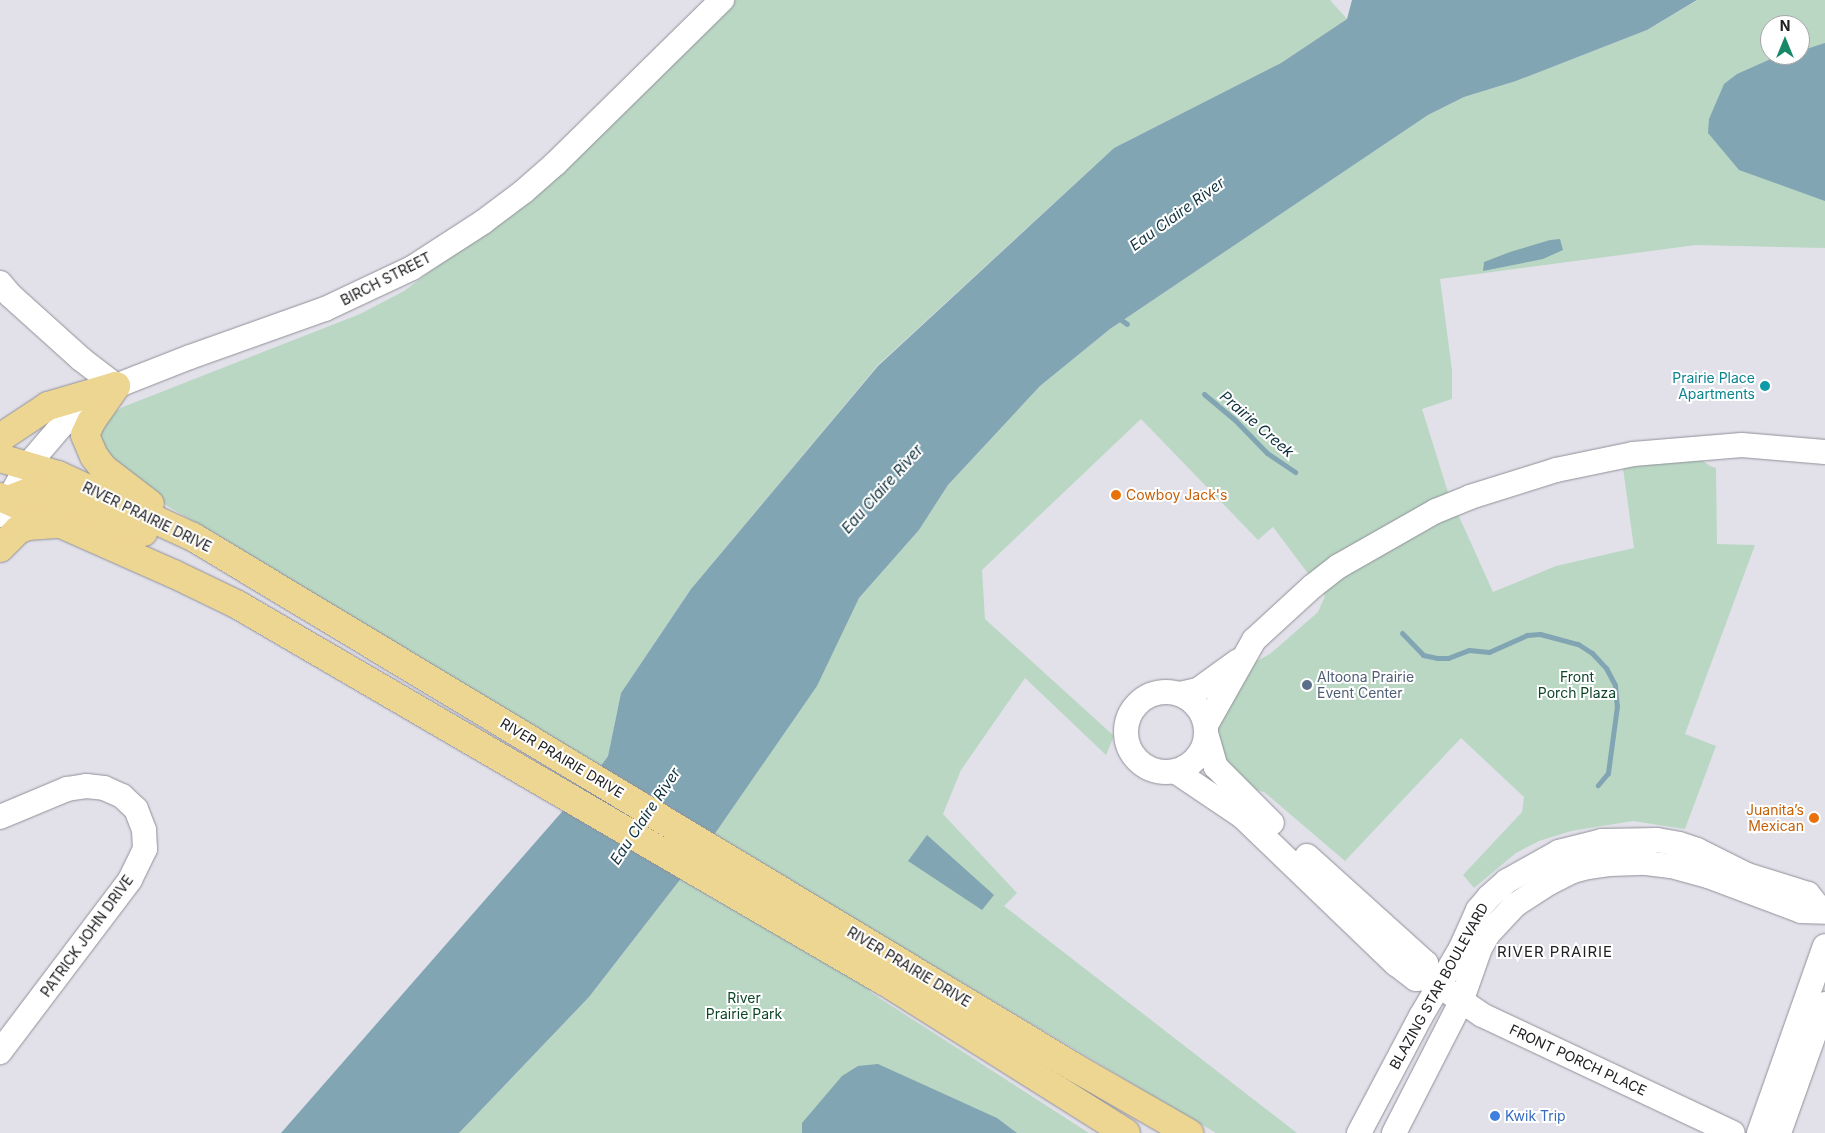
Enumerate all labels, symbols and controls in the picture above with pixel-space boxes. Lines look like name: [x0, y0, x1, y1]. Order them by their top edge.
north arrow: [1760, 15, 1810, 65]
text: N: [1780, 17, 1790, 34]
water label: Eau Claire River: [1126, 174, 1228, 254]
street label: BIRCH STREET: [338, 249, 434, 309]
place label: Prairie Place Apartments: [1672, 370, 1755, 402]
marker: Prairie Place Apartments: [1759, 380, 1771, 392]
water label: Prairie Creek: [1216, 387, 1298, 461]
water label: Eau Claire River: [838, 441, 926, 537]
street label: RIVER PRAIRIE DRIVE: [80, 478, 214, 556]
place label: Cowboy Jack's: [1126, 487, 1227, 503]
marker: Cowboy Jack's: [1110, 489, 1122, 501]
place label: Altoona Prairie Event Center: [1317, 669, 1414, 702]
park label: Front Porch Plaza: [1538, 669, 1616, 702]
marker: Altoona Prairie Event Center: [1301, 679, 1313, 691]
street label: RIVER PRAIRIE DRIVE: [497, 714, 627, 802]
water label: Eau Claire River: [606, 764, 684, 868]
place label: Juanita’s Mexican: [1746, 802, 1804, 834]
marker: Juanita’s Mexican: [1808, 812, 1820, 824]
street label: PATRICK JOHN DRIVE: [37, 872, 137, 1000]
street label: BLAZING STAR BOULEVARD: [1386, 900, 1492, 1072]
street label: RIVER PRAIRIE DRIVE: [844, 923, 974, 1011]
district label: RIVER PRAIRIE: [1495, 943, 1615, 961]
park label: River Prairie Park: [706, 990, 782, 1022]
street label: FRONT PORCH PLACE: [1507, 1021, 1649, 1099]
place label: Kwik Trip: [1505, 1108, 1566, 1124]
marker: Kwik Trip: [1489, 1110, 1501, 1122]

